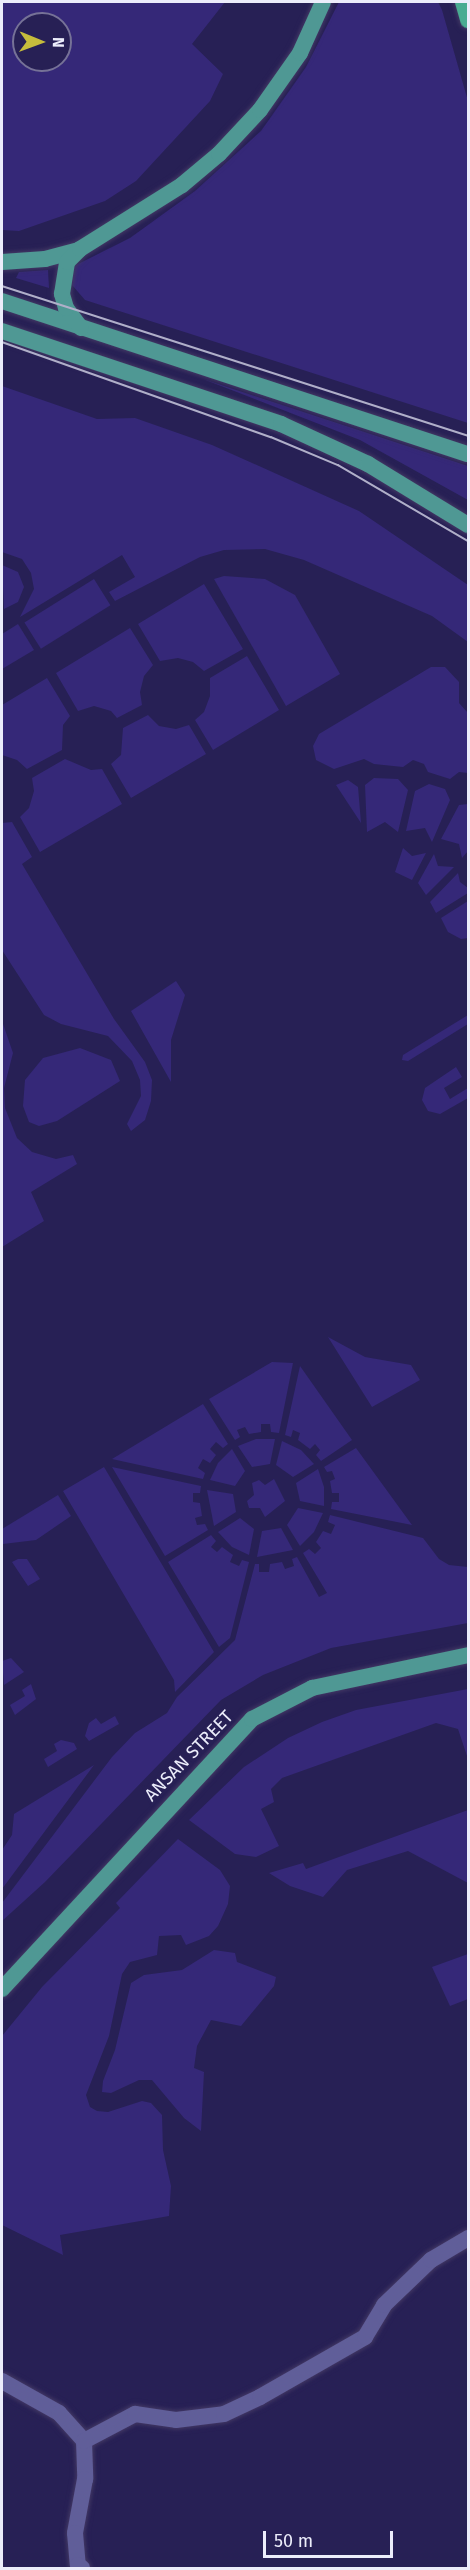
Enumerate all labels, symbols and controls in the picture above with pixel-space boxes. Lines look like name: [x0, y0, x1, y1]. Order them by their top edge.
north arrow: [12, 12, 72, 72]
text: N: [49, 37, 68, 48]
street label: ANSAN STREET: [140, 1706, 238, 1806]
scale bar: [266, 2519, 396, 2557]
text: 50 m: [274, 2530, 313, 2552]

